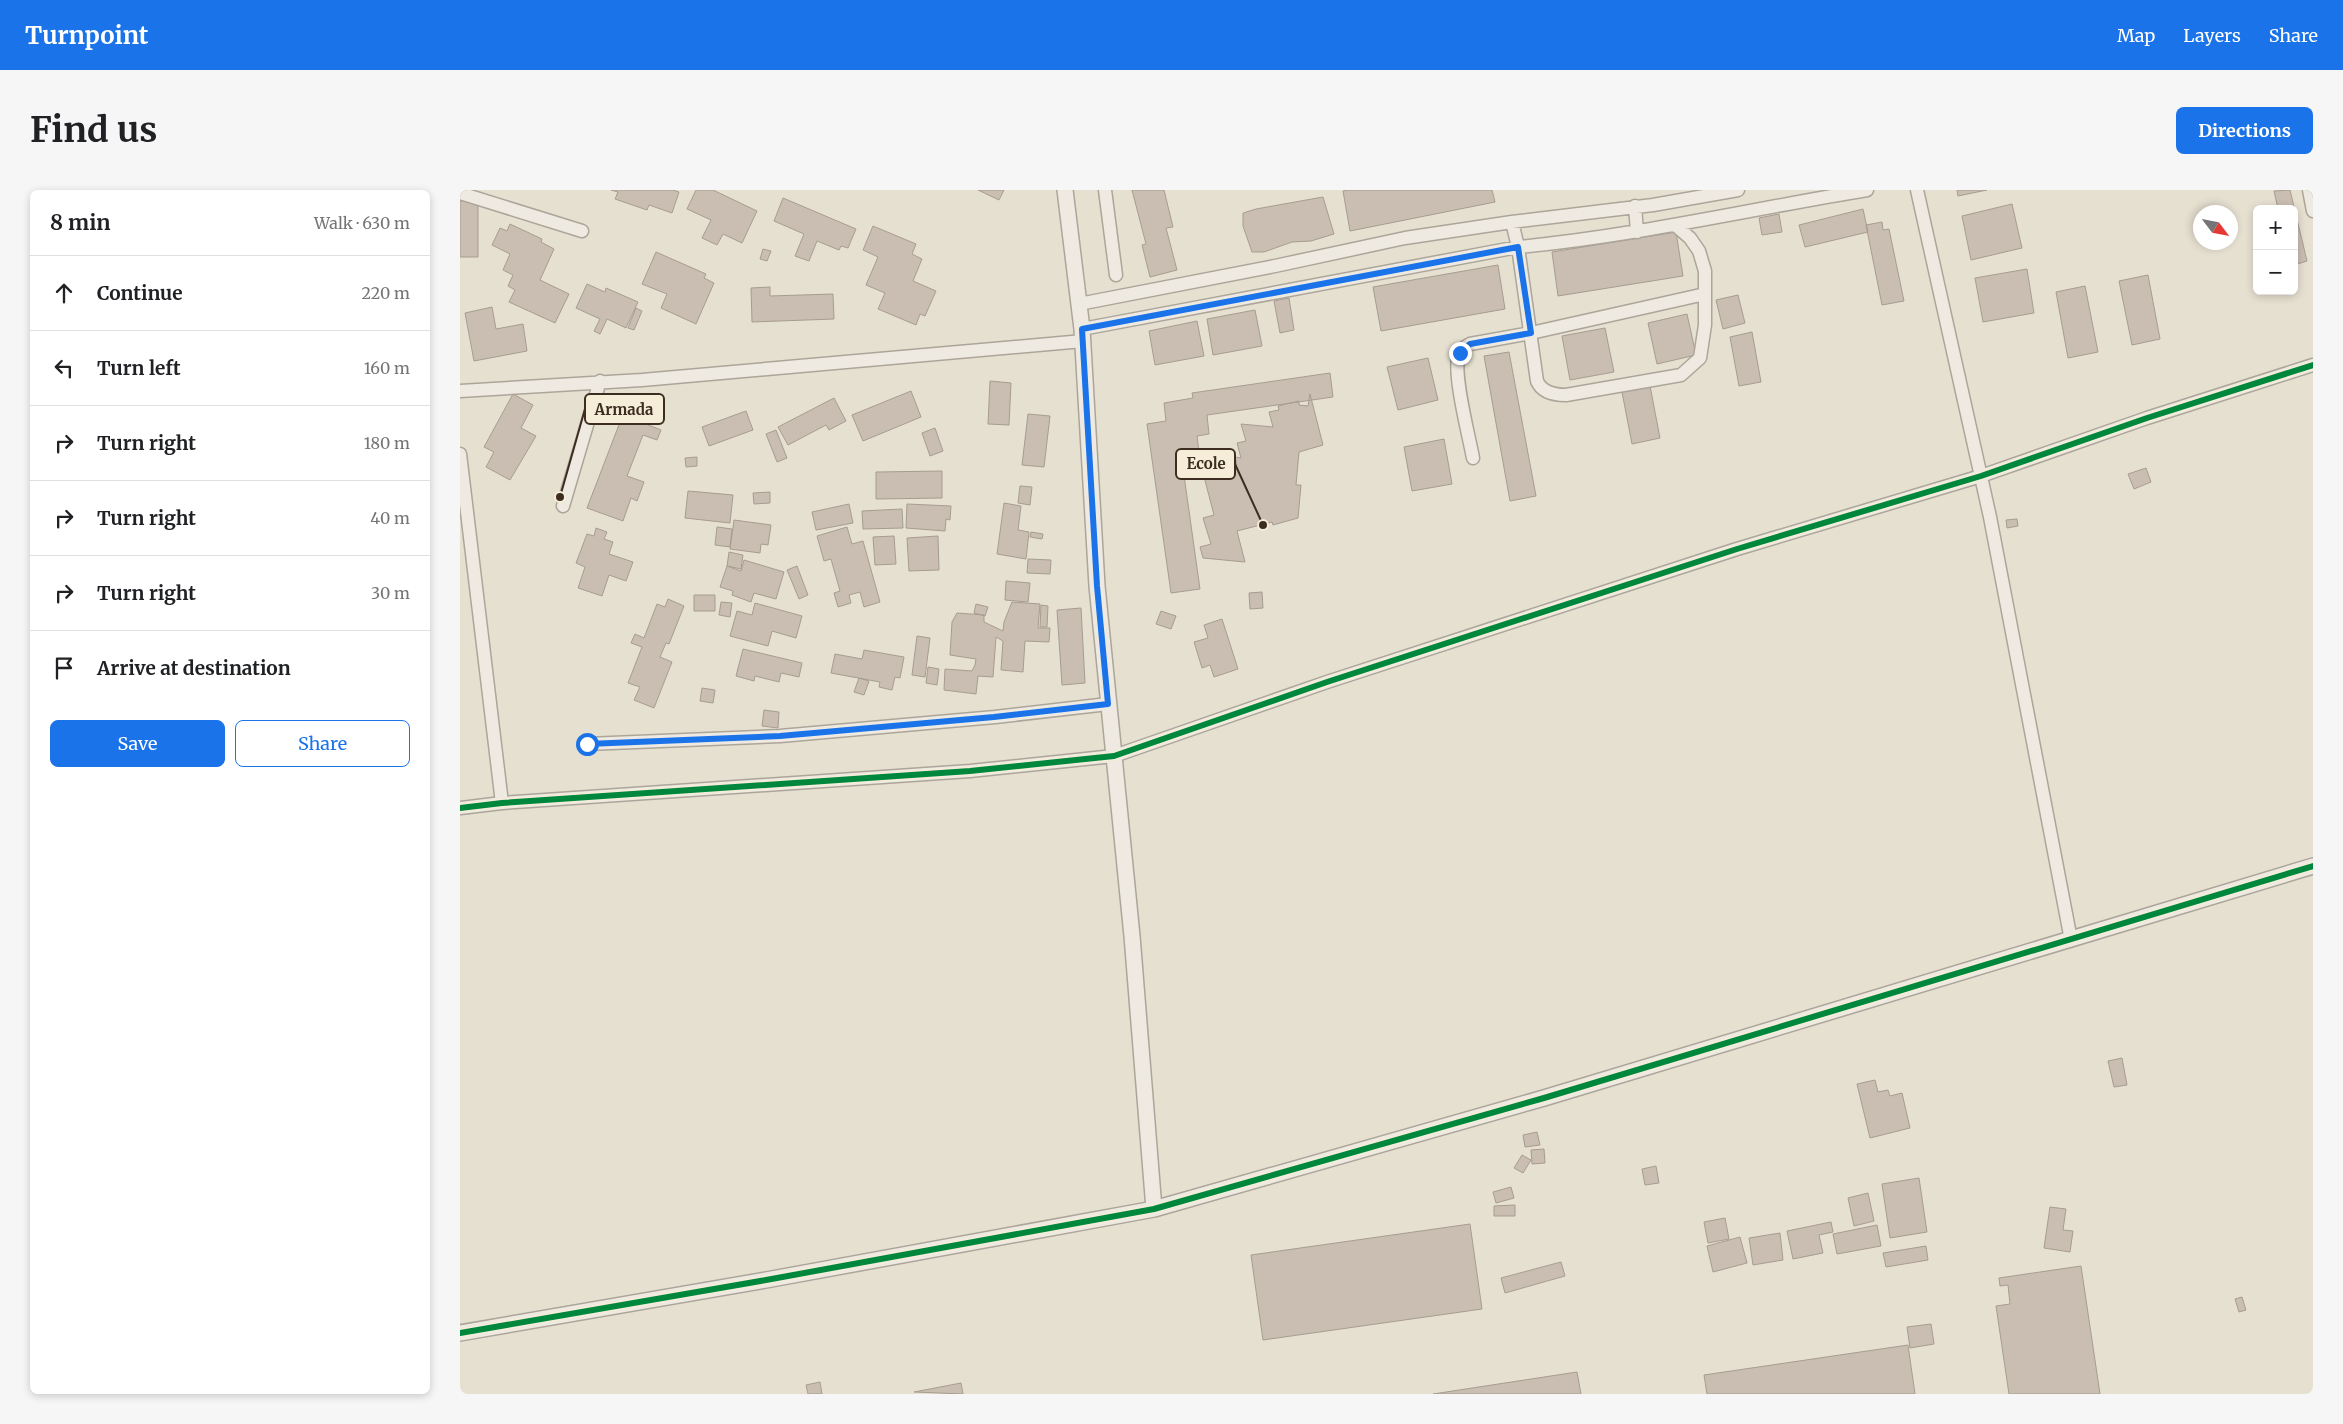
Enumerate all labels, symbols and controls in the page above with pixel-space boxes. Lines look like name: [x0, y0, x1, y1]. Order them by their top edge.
text: Turnpoint: [25, 20, 148, 51]
text: Map: [2117, 24, 2155, 47]
text: Layers: [2183, 24, 2241, 47]
text: Share: [2269, 24, 2318, 47]
button: Directions: [2176, 107, 2313, 154]
text: Find us: [30, 108, 157, 152]
north arrow: [2193, 205, 2238, 250]
map controls: [2253, 205, 2298, 295]
button: +: [2253, 205, 2298, 250]
text: 8 min: [50, 209, 111, 236]
text: Walk · 630 m: [314, 213, 410, 233]
button: −: [2253, 250, 2298, 295]
icon: ahead: [50, 279, 78, 307]
text: Continue: [97, 281, 183, 305]
text: 220 m: [362, 283, 410, 303]
route end: [1449, 342, 1472, 365]
icon: left: [50, 354, 78, 382]
text: Turn left: [97, 356, 181, 380]
text: 160 m: [364, 358, 410, 378]
callout: Armada: [585, 394, 664, 424]
text: Armada: [594, 400, 654, 419]
icon: right: [50, 429, 78, 457]
text: Turn right: [97, 431, 196, 455]
text: 180 m: [364, 433, 410, 453]
callout: Ecole: [1176, 449, 1235, 479]
text: Ecole: [1186, 454, 1226, 473]
icon: right: [50, 504, 78, 532]
text: Turn right: [97, 506, 196, 530]
text: 40 m: [370, 508, 410, 528]
icon: right: [50, 579, 78, 607]
text: Turn right: [97, 581, 196, 605]
text: 30 m: [371, 583, 410, 603]
icon: arrive: [50, 654, 78, 682]
text: Arrive at destination: [97, 656, 291, 680]
button: Save: [50, 720, 225, 767]
button: Share: [235, 720, 410, 767]
route start: [576, 733, 599, 756]

